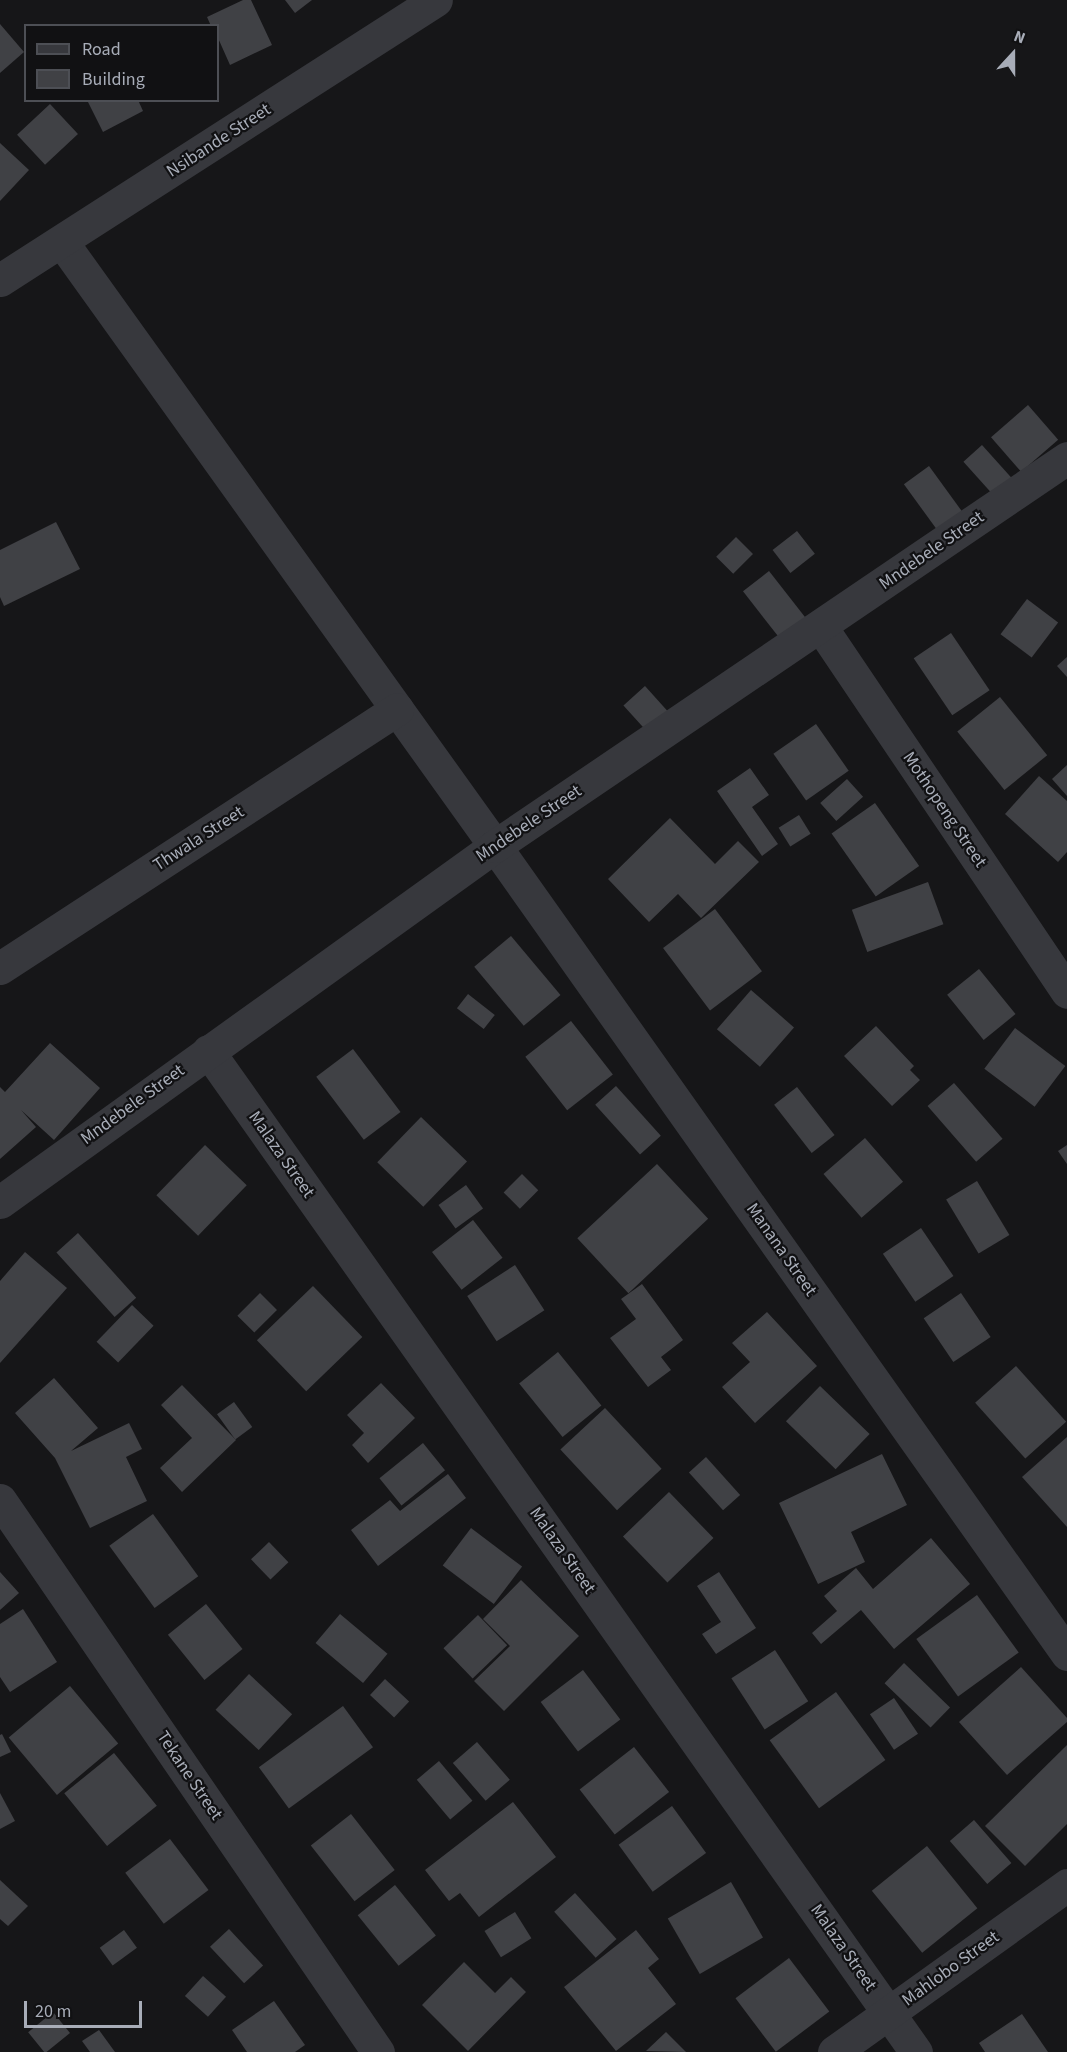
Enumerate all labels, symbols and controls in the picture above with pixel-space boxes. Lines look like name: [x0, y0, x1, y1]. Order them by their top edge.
legend: [24, 24, 219, 102]
north arrow: [983, 24, 1043, 84]
text: N: [1011, 25, 1028, 49]
text: Road: [82, 37, 121, 62]
text: Building: [82, 67, 145, 92]
street label: Nsibande Street: [163, 99, 275, 183]
street label: Mndebele Street: [875, 507, 989, 595]
street label: Mothopeng Street: [897, 748, 991, 872]
street label: Mndebele Street: [472, 781, 586, 867]
street label: Thwala Street: [150, 802, 248, 876]
street label: Mndebele Street: [77, 1060, 189, 1150]
street label: Malaza Street: [243, 1108, 319, 1202]
street label: Manana Street: [741, 1199, 821, 1301]
street label: Malaza Street: [524, 1504, 600, 1598]
street label: Tekane Street: [151, 1727, 227, 1825]
street label: Malaza Street: [805, 1901, 881, 1995]
street label: Mahlobo Street: [898, 1927, 1004, 2011]
scale bar: [27, 1989, 146, 2027]
text: 20 m: [35, 1999, 71, 2024]

